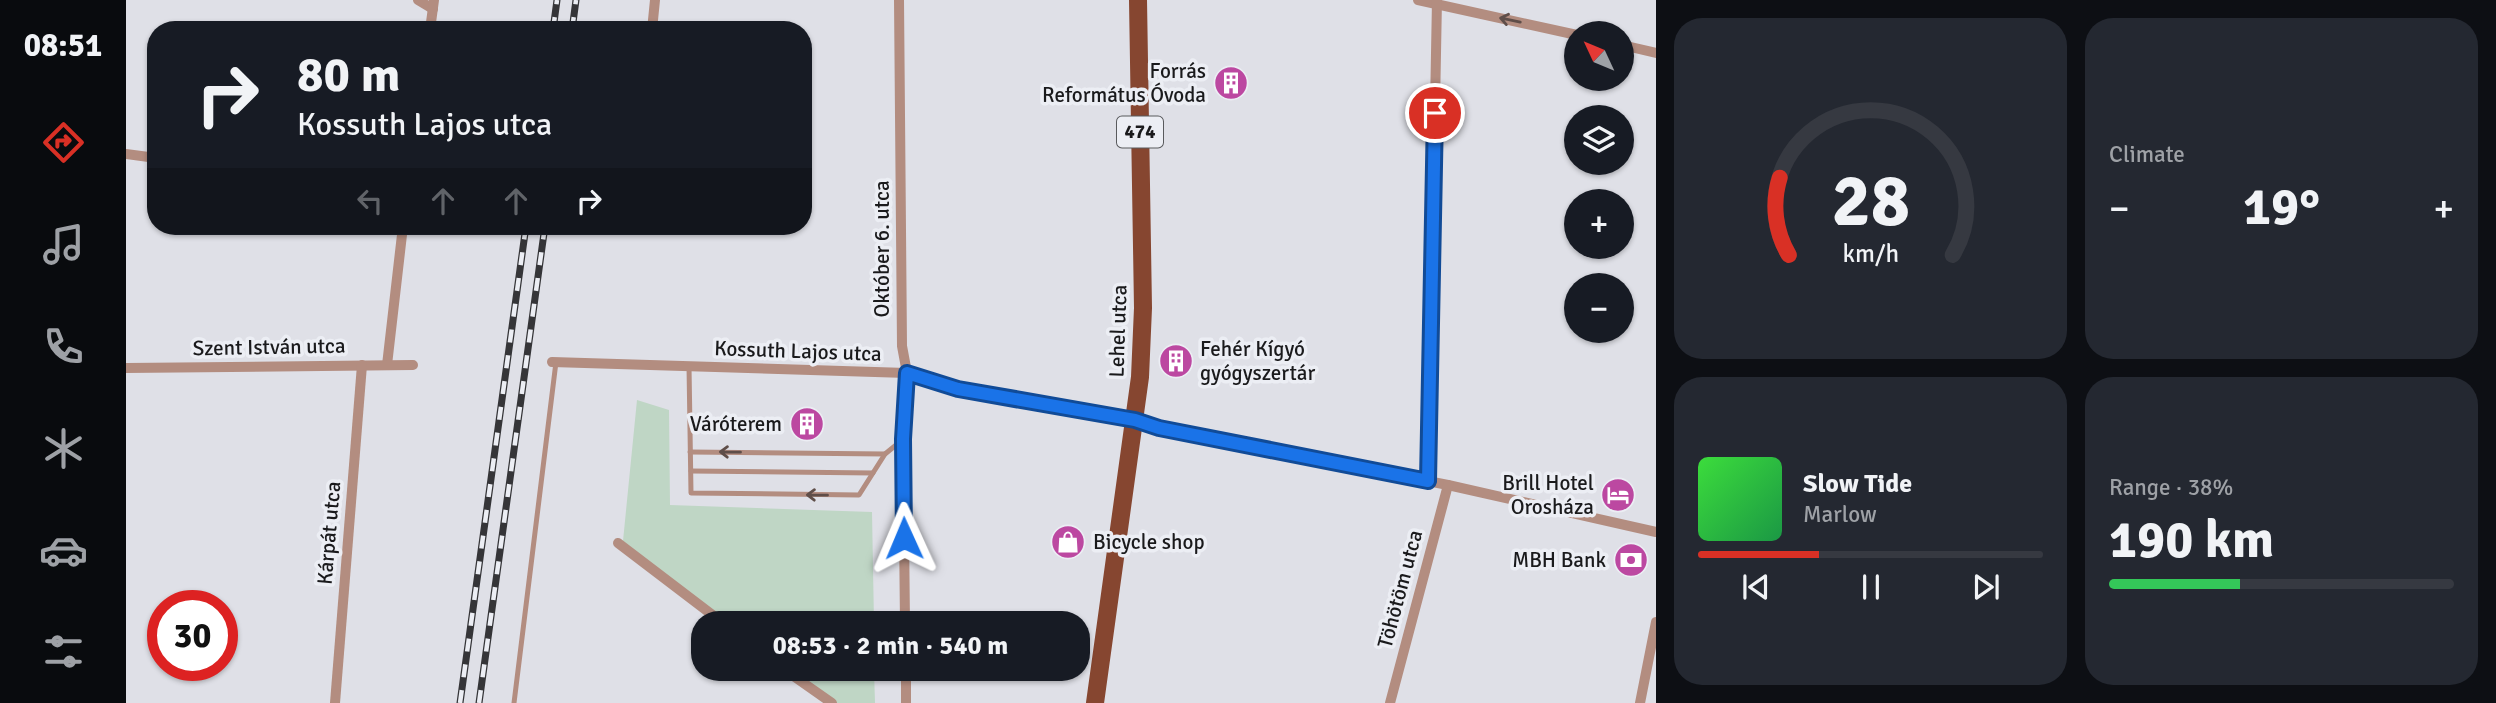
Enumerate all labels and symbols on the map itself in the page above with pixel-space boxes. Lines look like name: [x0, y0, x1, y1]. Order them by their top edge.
one-way arrow: [1499, 13, 1522, 27]
north arrow: [1564, 21, 1634, 91]
place label: Forrás Református Óvoda: [1042, 58, 1206, 108]
building icon: Forrás Református Óvoda: [1212, 64, 1250, 102]
pin: [1405, 83, 1465, 143]
road number: 474: [1117, 116, 1163, 148]
street label: Október 6. utca: [869, 180, 895, 318]
street label: Lehel utca: [1103, 284, 1133, 378]
street label: Szent István utca: [192, 333, 346, 361]
street label: Kossuth Lajos utca: [714, 335, 882, 367]
place label: Fehér Kígyó gyógyszertár: [1200, 336, 1315, 386]
building icon: Fehér Kígyó gyógyszertár: [1157, 342, 1195, 380]
building icon: Váróterem: [788, 405, 826, 443]
place label: Váróterem: [690, 411, 782, 437]
one-way arrow: [718, 445, 741, 459]
place label: Brill Hotel Orosháza: [1502, 470, 1594, 520]
hotel icon: Brill Hotel Orosháza: [1599, 476, 1637, 514]
street label: Kárpát utca: [312, 480, 346, 586]
one-way arrow: [806, 488, 829, 502]
position arrow: [867, 501, 941, 575]
shop icon: Bicycle shop: [1049, 523, 1087, 561]
street label: Töhötöm utca: [1372, 527, 1428, 651]
place label: Bicycle shop: [1093, 529, 1205, 555]
bank icon: MBH Bank: [1612, 541, 1650, 579]
place label: MBH Bank: [1512, 547, 1606, 573]
speed limit sign: 30: [147, 590, 238, 681]

